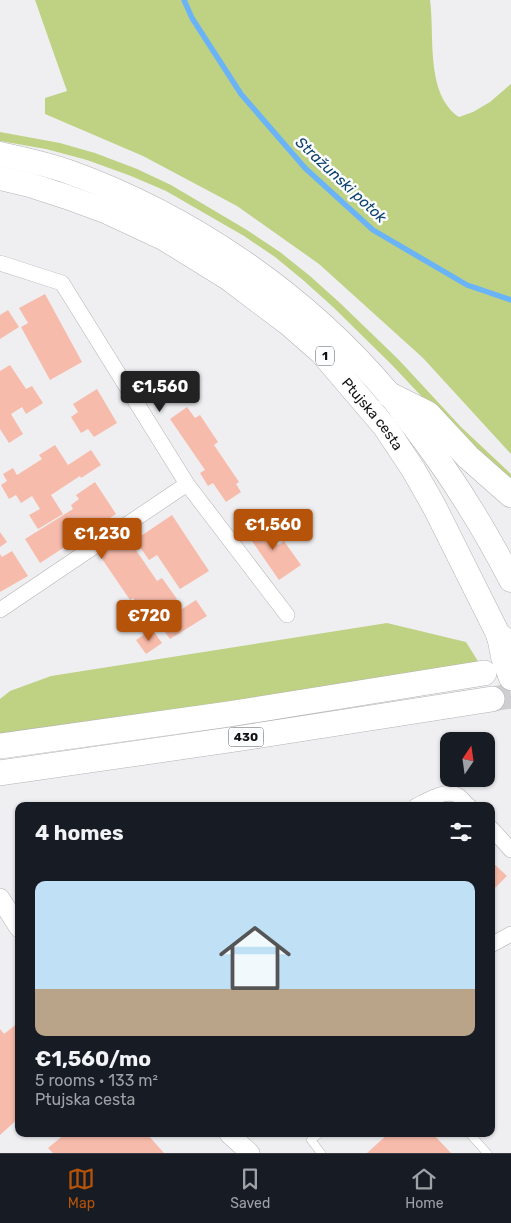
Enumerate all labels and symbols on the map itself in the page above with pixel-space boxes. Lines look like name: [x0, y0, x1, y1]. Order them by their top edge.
water label: Stražunski potok: [292, 133, 390, 227]
road number: 1: [316, 346, 334, 366]
pin: €1,560: [119, 370, 201, 413]
street label: Ptujska cesta: [338, 375, 406, 454]
pin: €1,560: [232, 508, 314, 551]
pin: €1,230: [61, 518, 143, 560]
pin: €720: [119, 600, 179, 642]
road number: 430: [228, 728, 264, 746]
north arrow: [440, 732, 495, 788]

